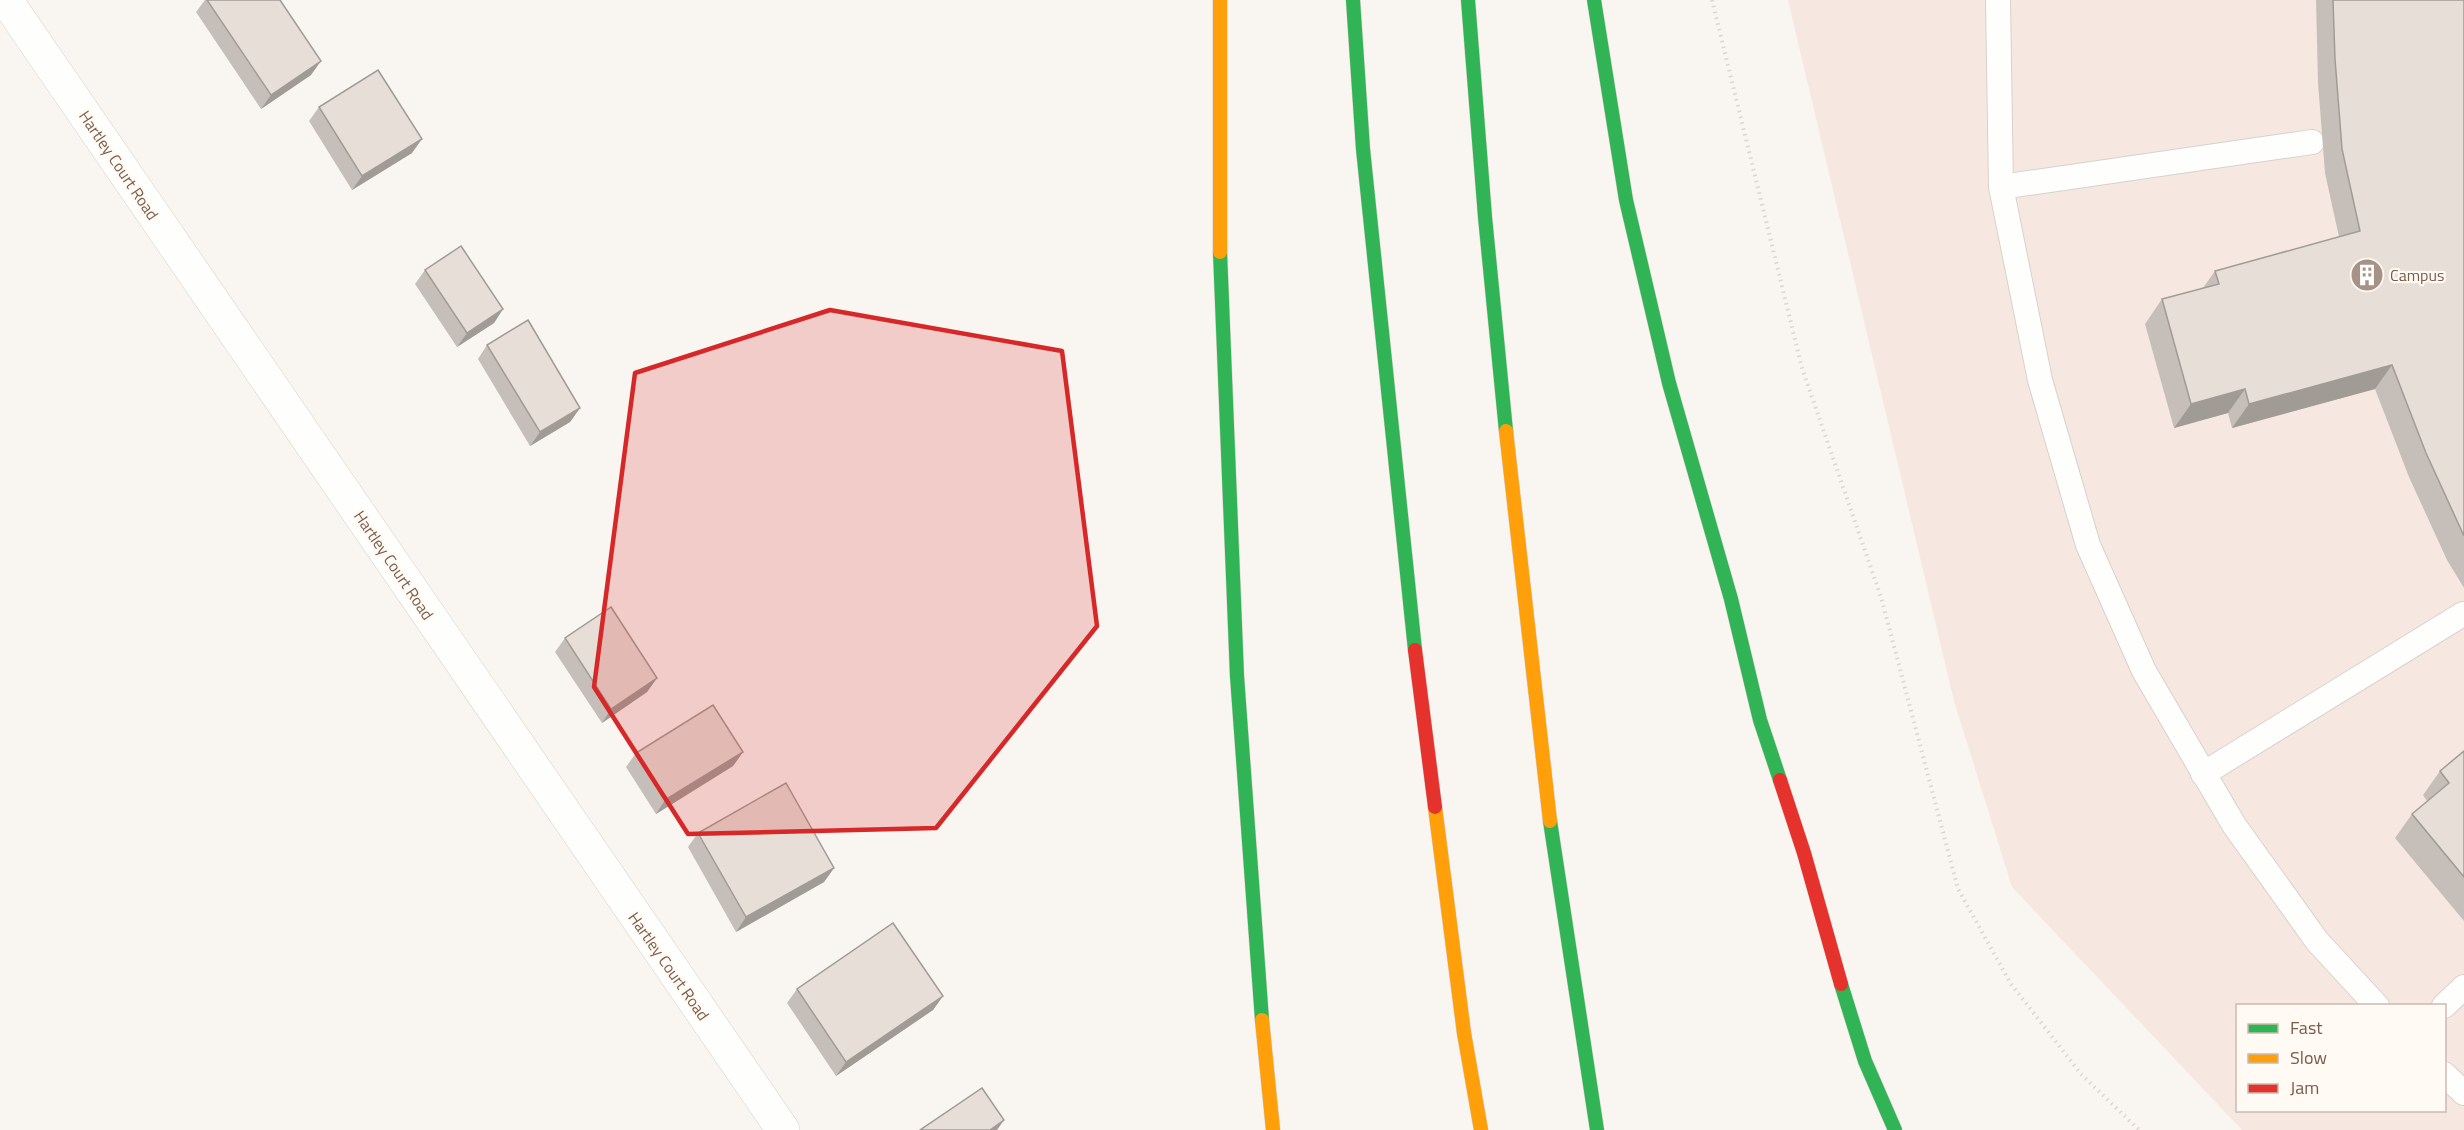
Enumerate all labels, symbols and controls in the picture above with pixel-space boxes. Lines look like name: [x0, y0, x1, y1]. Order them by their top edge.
street label: Hartley Court Road: [73, 105, 165, 225]
building icon: Campus: [2349, 257, 2385, 293]
place label: Campus: [2390, 263, 2444, 287]
street label: Hartley Court Road: [348, 505, 440, 625]
street label: Hartley Court Road: [623, 907, 715, 1025]
legend: [2236, 1004, 2446, 1112]
text: Fast: [2290, 1014, 2323, 1041]
text: Slow: [2290, 1044, 2327, 1071]
text: Jam: [2290, 1074, 2319, 1101]

